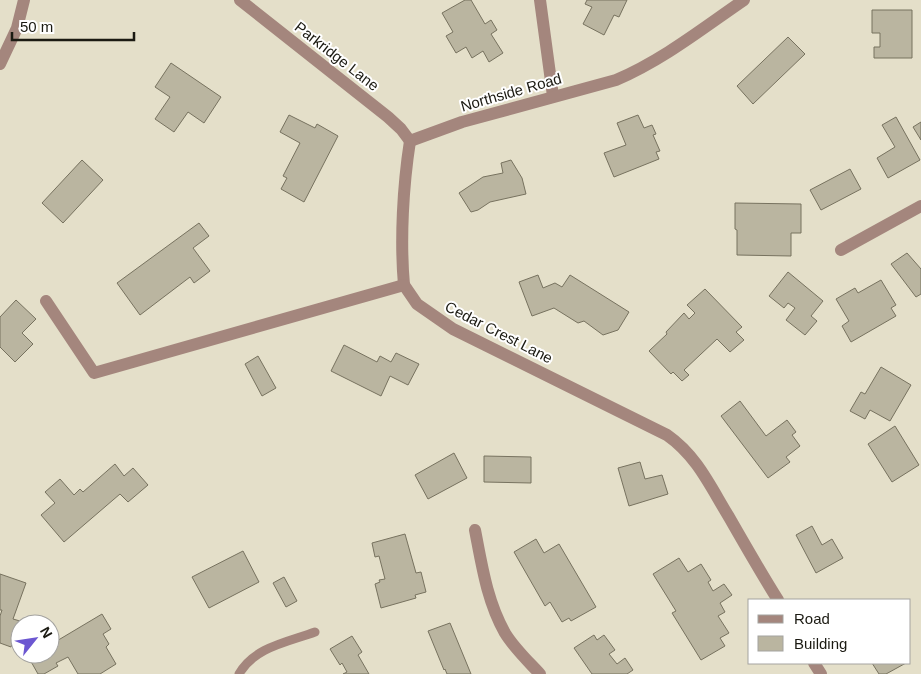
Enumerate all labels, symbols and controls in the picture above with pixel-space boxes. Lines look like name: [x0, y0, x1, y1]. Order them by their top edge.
scale bar: [12, 10, 135, 42]
text: 50 m: [20, 18, 53, 35]
street label: Parkridge Lane: [292, 18, 382, 94]
street label: Northside Road: [459, 69, 563, 115]
street label: Cedar Crest Lane: [442, 298, 556, 366]
legend: [748, 599, 911, 664]
text: Road: [794, 610, 830, 627]
north arrow: [10, 614, 60, 664]
text: N: [37, 624, 56, 641]
text: Building: [794, 635, 847, 652]

